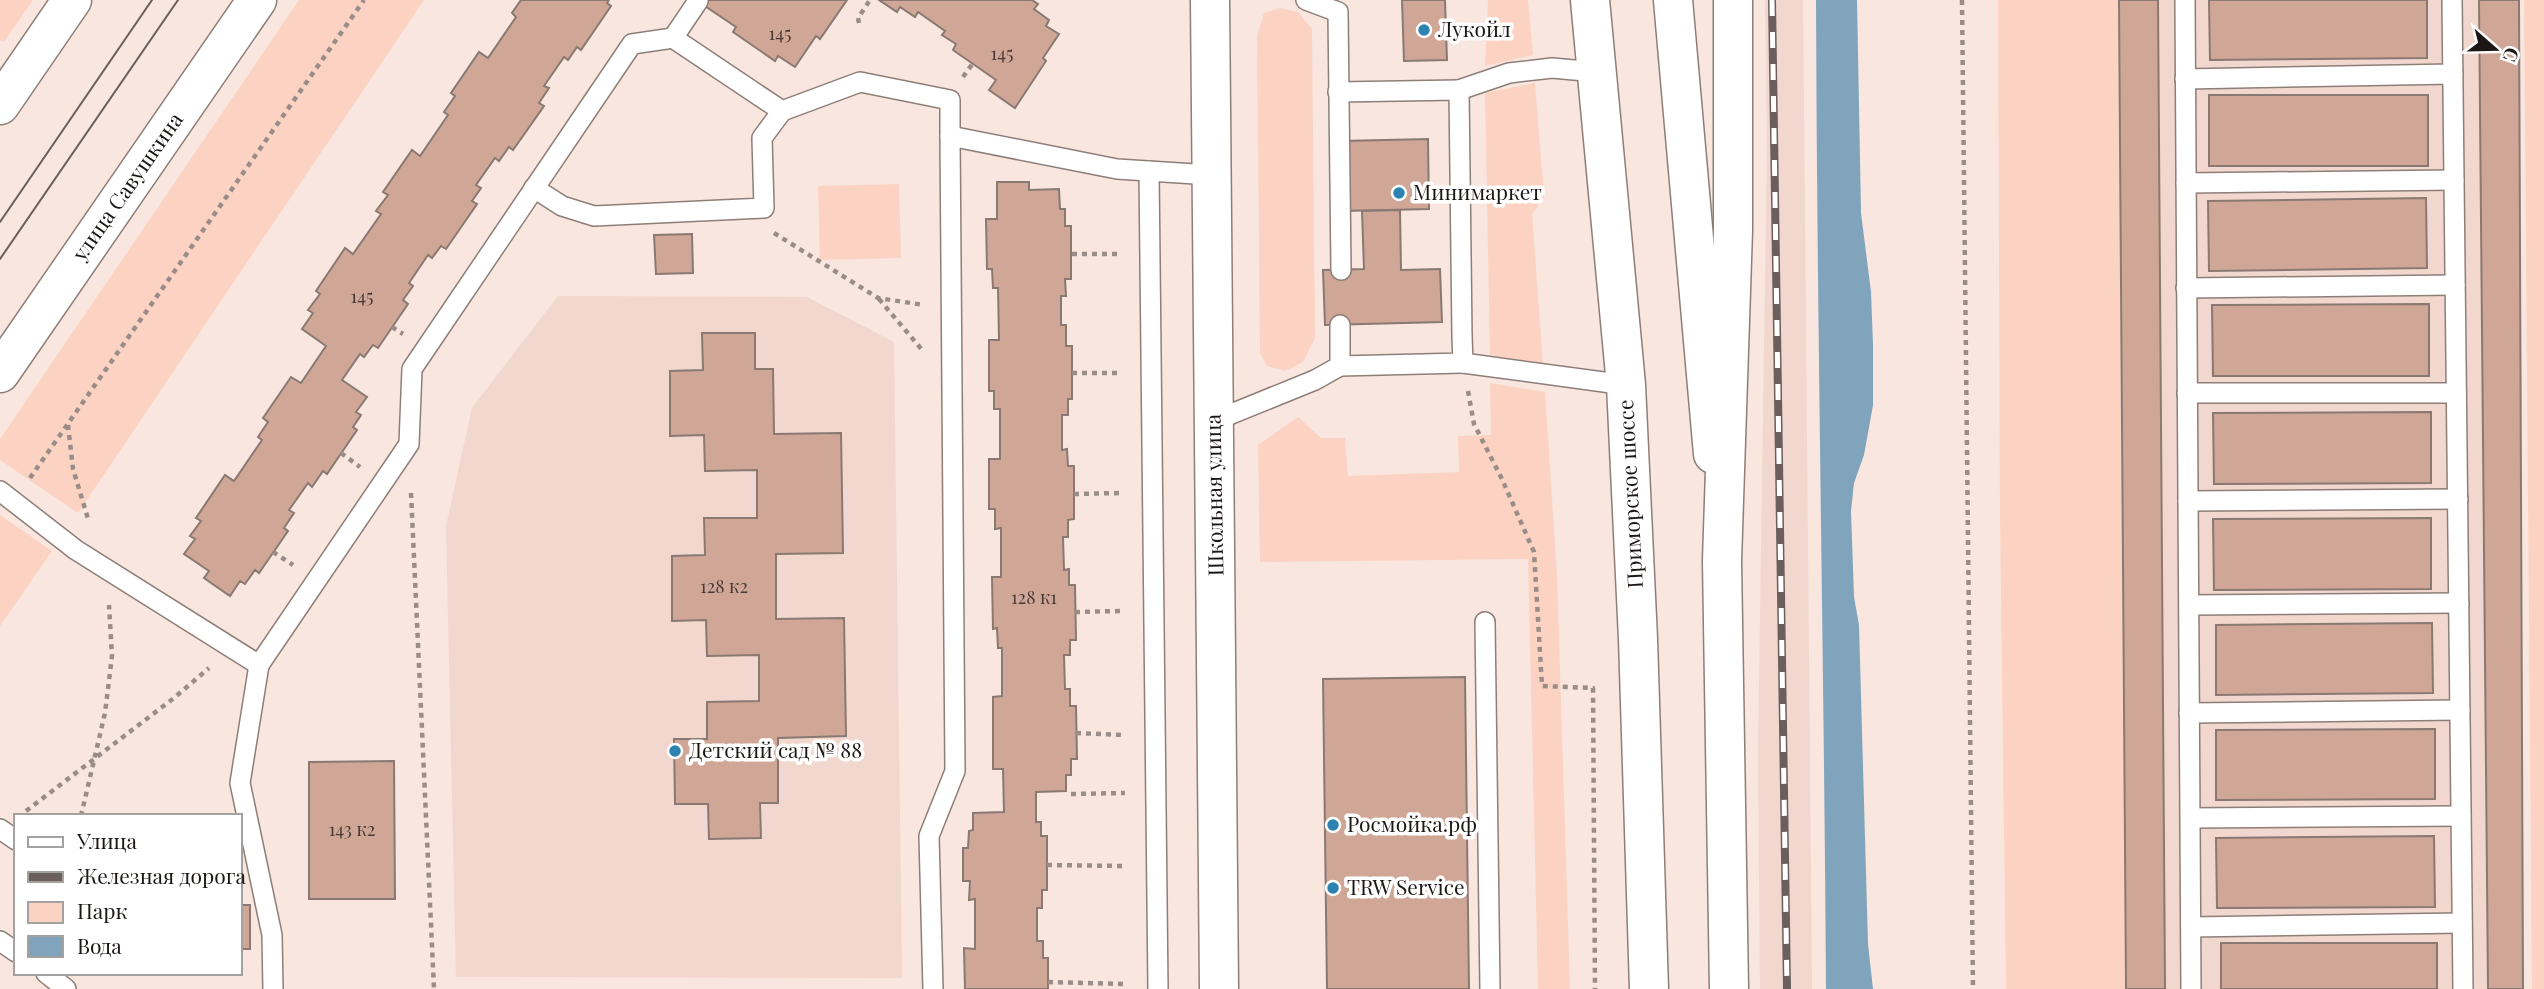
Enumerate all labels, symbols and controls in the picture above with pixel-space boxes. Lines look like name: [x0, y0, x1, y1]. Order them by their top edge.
place label: Лукойл: [1437, 14, 1511, 42]
north arrow: [2460, 14, 2530, 84]
house number: 145: [768, 21, 792, 45]
marker: Лукойл: [1416, 22, 1432, 38]
house number: 145: [990, 41, 1014, 65]
text: С: [2497, 44, 2526, 66]
street label: улица Савушкина: [64, 106, 188, 266]
place label: Минимаркет: [1413, 177, 1542, 205]
marker: Минимаркет: [1391, 185, 1407, 201]
house number: 145: [350, 284, 374, 308]
street label: Приморское шоссе: [1610, 399, 1648, 589]
street label: Школьная улица: [1198, 413, 1228, 576]
house number: 128 к2: [700, 574, 748, 598]
house number: 128 к1: [1011, 585, 1057, 609]
place label: Детский сад № 88: [689, 735, 862, 763]
marker: Детский сад № 88: [667, 743, 683, 759]
place label: Росмойка.рф: [1347, 809, 1477, 837]
legend: [14, 814, 242, 975]
house number: 143 к2: [329, 817, 375, 841]
marker: Росмойка.рф: [1325, 817, 1341, 833]
text: Улица: [76, 826, 138, 854]
text: Железная дорога: [77, 861, 246, 889]
place label: TRW Service: [1347, 872, 1465, 900]
marker: TRW Service: [1325, 880, 1341, 896]
text: Парк: [77, 896, 127, 924]
text: Вода: [77, 931, 122, 959]

